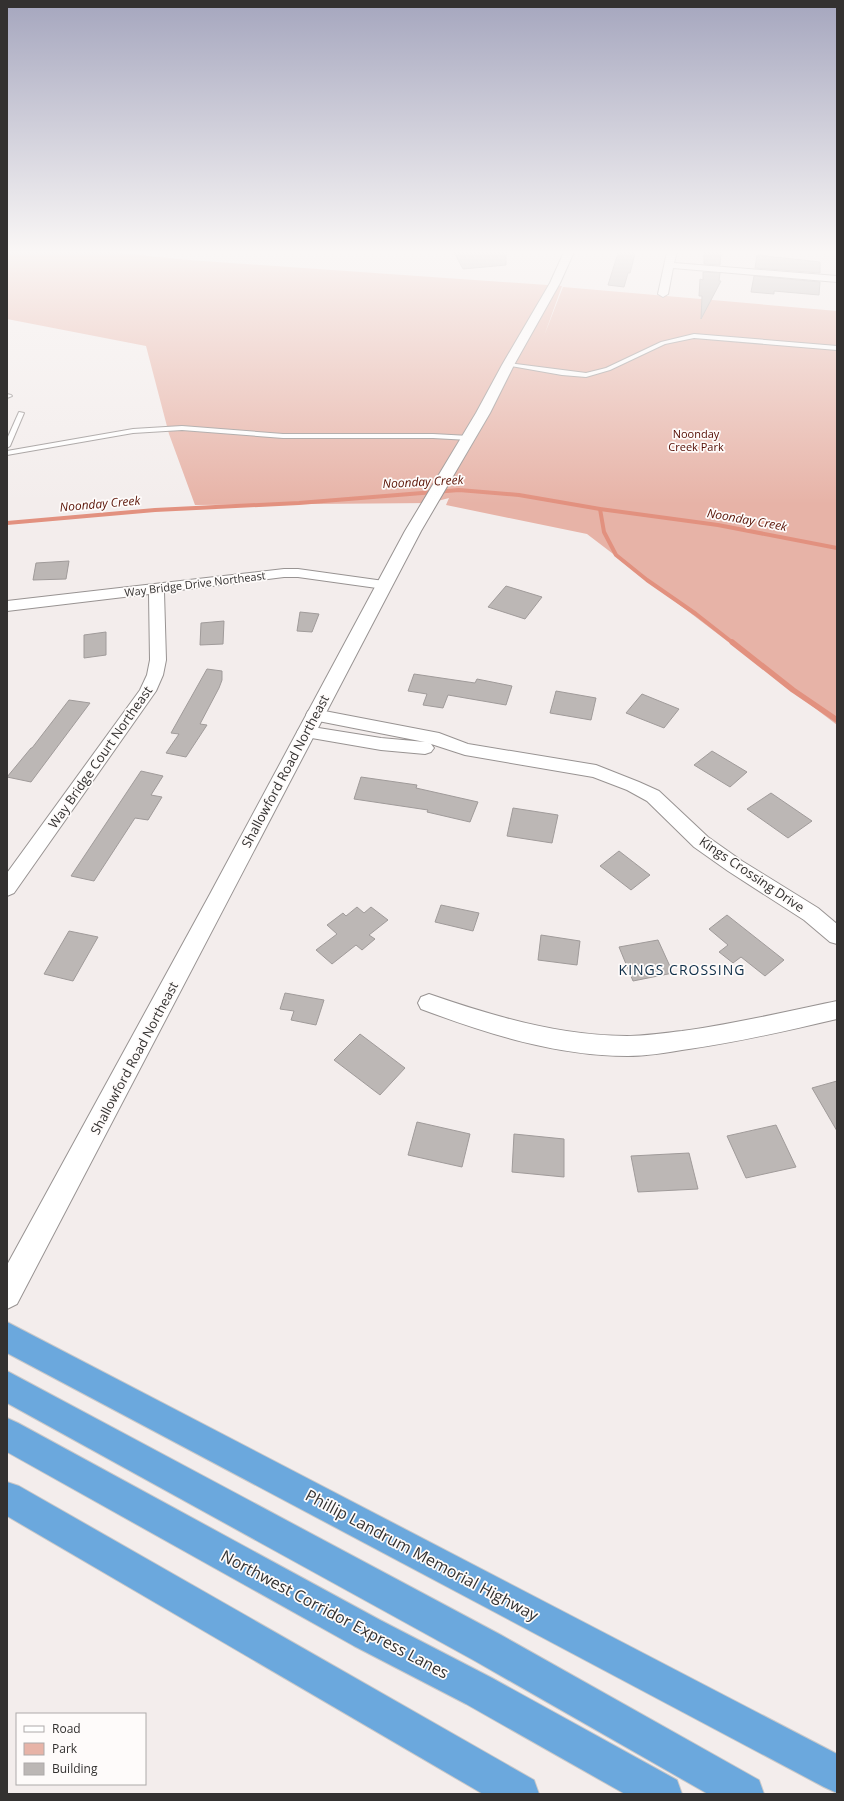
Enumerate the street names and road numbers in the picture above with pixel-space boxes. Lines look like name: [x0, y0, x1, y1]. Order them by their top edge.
street label: Way Bridge Drive Northeast: [124, 567, 266, 600]
street label: Way Bridge Court Northeast: [44, 682, 156, 832]
street label: Shallowford Road Northeast: [237, 691, 333, 851]
street label: Kings Crossing Drive: [696, 832, 808, 916]
street label: Shallowford Road Northeast: [86, 978, 182, 1138]
street label: Phillip Landrum Memorial Highway: [302, 1484, 543, 1626]
street label: Northwest Corridor Express Lanes: [217, 1544, 453, 1684]

